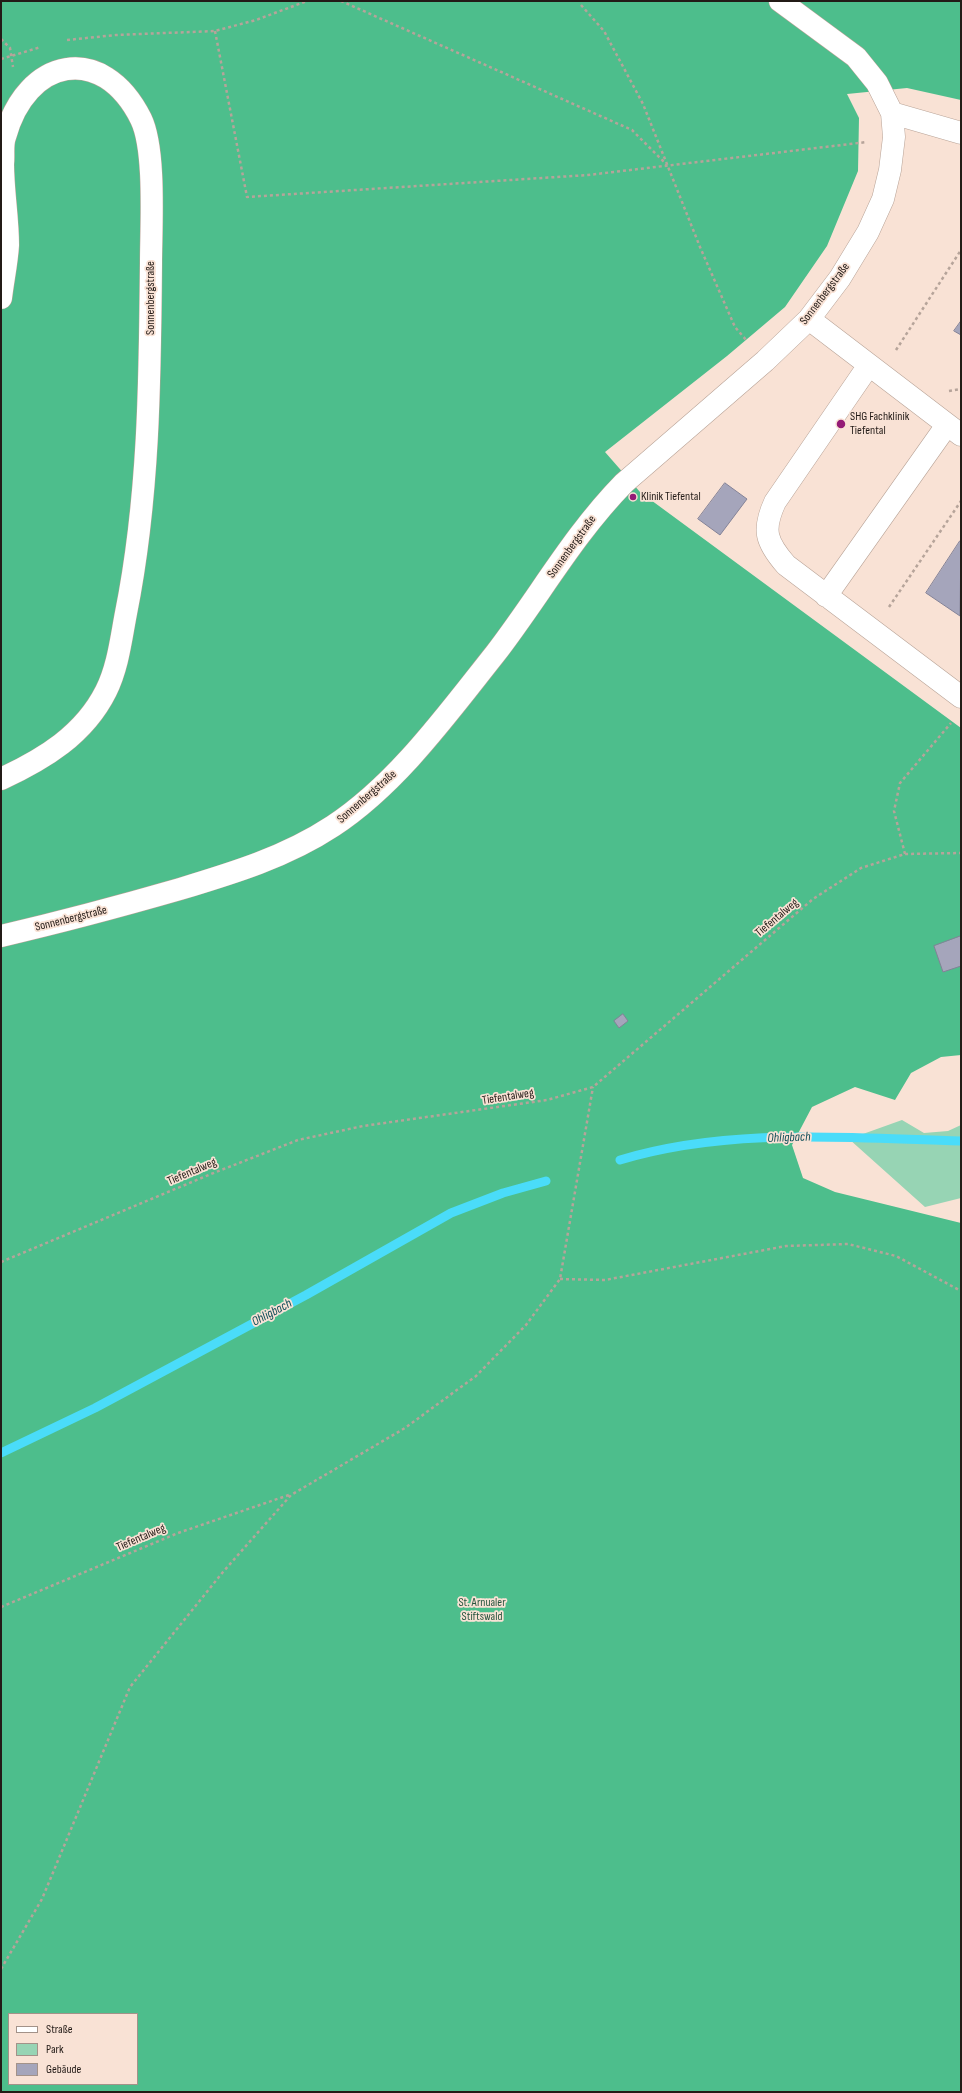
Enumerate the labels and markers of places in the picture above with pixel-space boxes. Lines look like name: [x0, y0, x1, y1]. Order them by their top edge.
place label: SHG Fachklinik Tiefental: [850, 410, 909, 438]
marker: SHG Fachklinik Tiefental: [835, 418, 847, 430]
place label: Klinik Tiefental: [641, 490, 701, 504]
marker: Klinik Tiefental: [628, 492, 638, 502]

